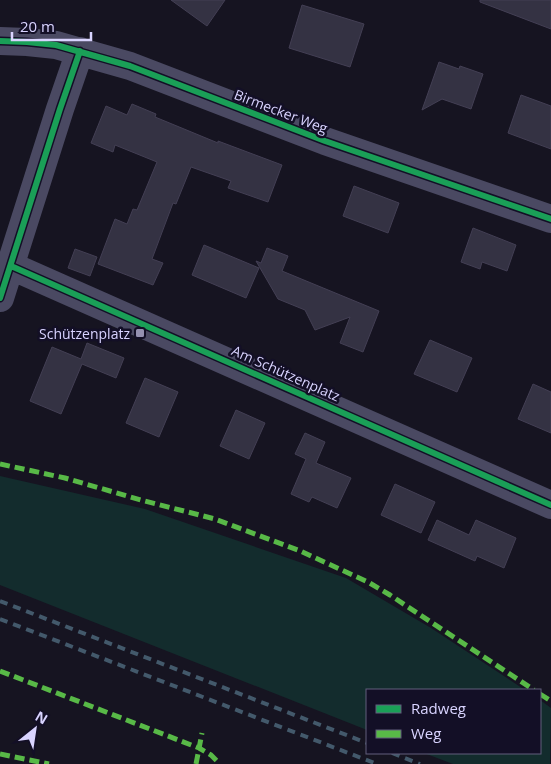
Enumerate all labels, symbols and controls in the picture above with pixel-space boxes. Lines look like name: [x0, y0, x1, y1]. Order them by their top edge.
scale bar: [12, 10, 91, 42]
text: 20 m: [20, 16, 55, 36]
street label: Birmecker Weg: [231, 84, 331, 138]
place label: Schützenplatz: [39, 324, 130, 343]
marker: Schützenplatz: [134, 327, 146, 339]
street label: Am Schützenplatz: [229, 341, 343, 406]
legend: [366, 689, 541, 754]
text: Radweg: [411, 698, 466, 718]
north arrow: [10, 704, 60, 754]
text: N: [32, 706, 51, 728]
text: Weg: [411, 723, 441, 743]

